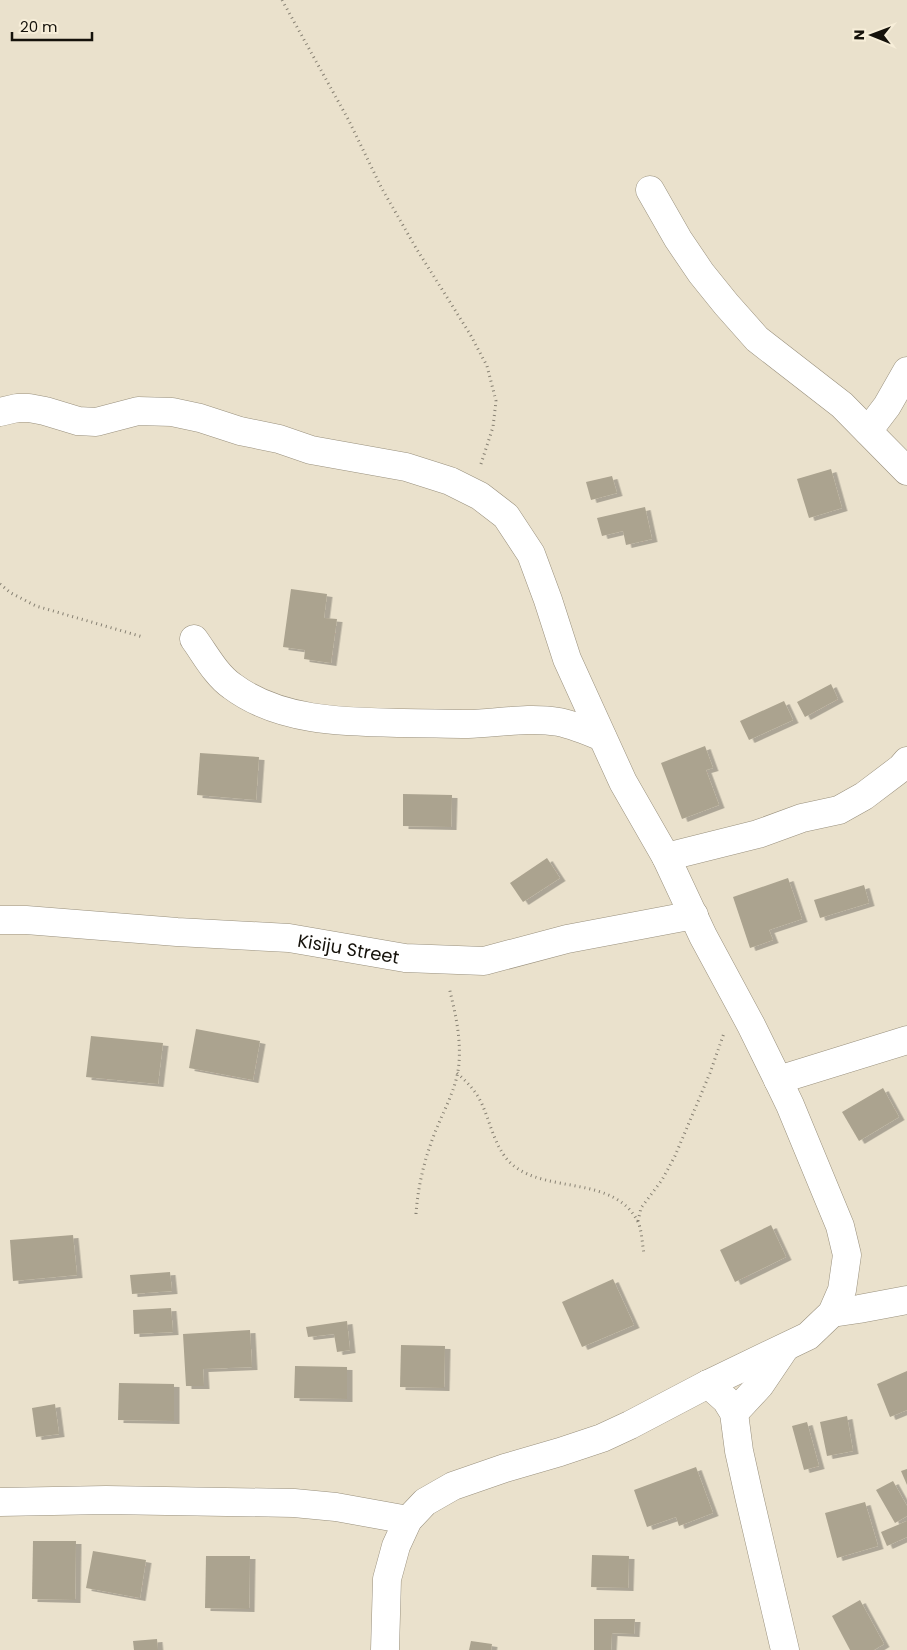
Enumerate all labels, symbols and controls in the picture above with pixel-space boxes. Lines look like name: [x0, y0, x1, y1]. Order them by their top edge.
scale bar: [12, 10, 92, 42]
north arrow: [847, 10, 897, 60]
text: 20 m: [20, 16, 58, 37]
text: N: [849, 29, 869, 40]
street label: Kisiju Street: [296, 927, 401, 969]

